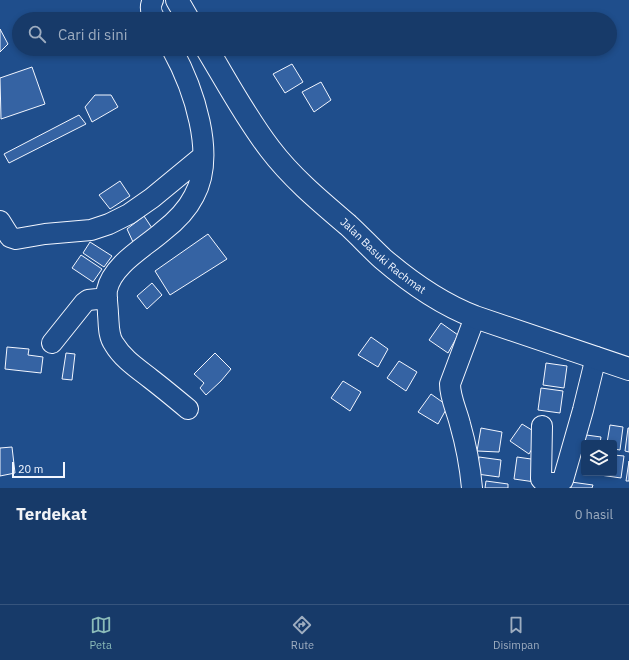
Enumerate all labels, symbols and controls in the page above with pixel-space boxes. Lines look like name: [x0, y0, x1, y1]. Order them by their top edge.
search box: [12, 12, 617, 56]
icon: search: [26, 23, 48, 45]
text: Cari di sini: [58, 25, 127, 44]
street label: Jalan Basuki Rachmat: [337, 215, 429, 297]
map controls: [581, 440, 617, 476]
button: layers: [581, 440, 617, 476]
scale bar: [12, 460, 65, 479]
text: 20 m: [18, 462, 43, 476]
text: Terdekat: [16, 503, 87, 525]
text: 0 hasil: [575, 506, 613, 523]
tab: Peta: [90, 614, 112, 652]
tab: Rute: [291, 614, 314, 652]
tab: Disimpan: [493, 614, 539, 652]

